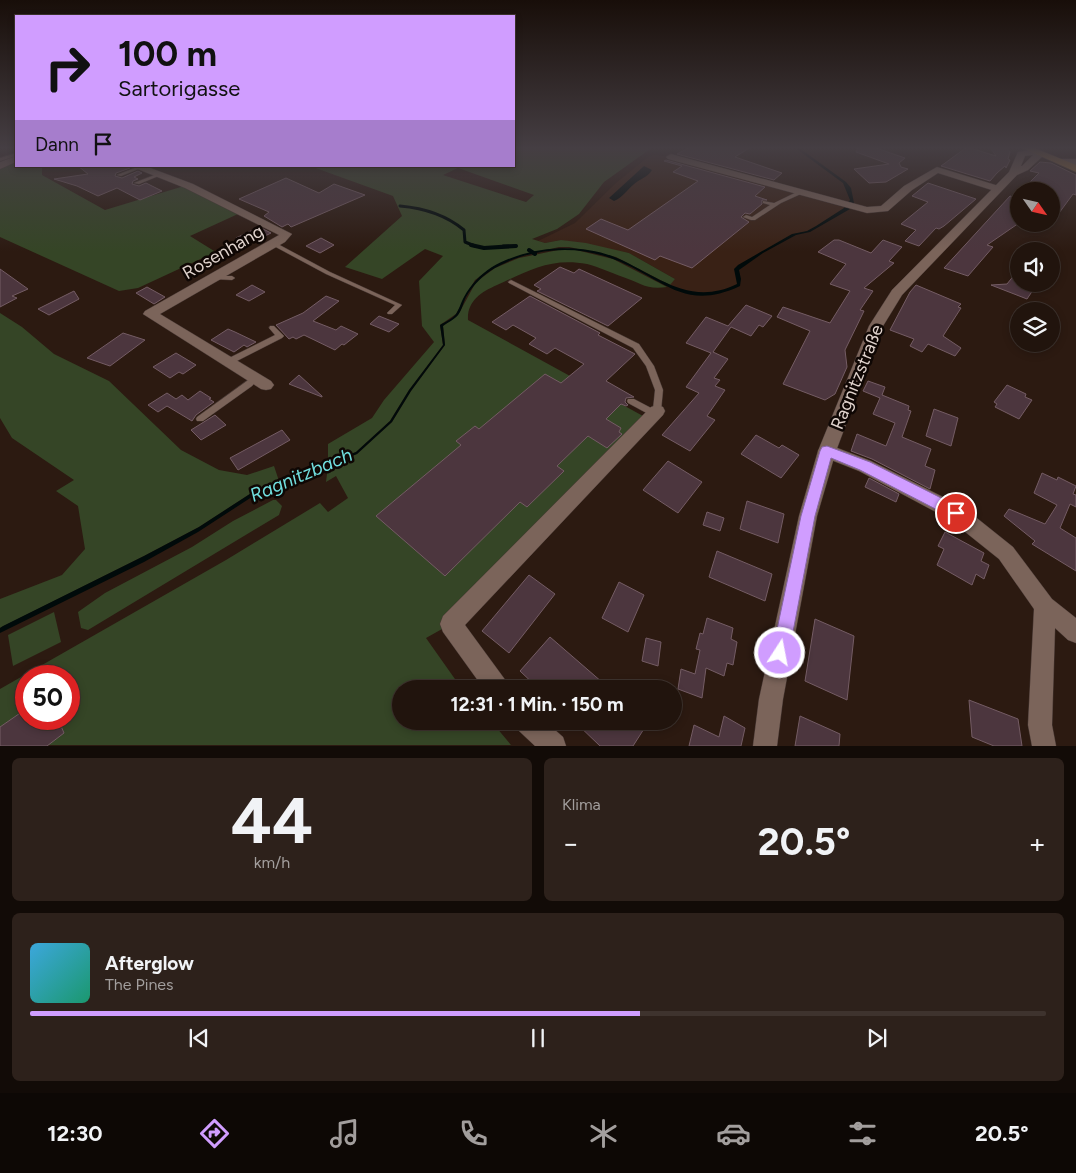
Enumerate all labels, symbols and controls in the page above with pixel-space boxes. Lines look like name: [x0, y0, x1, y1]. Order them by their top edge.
text: 100 m: [118, 33, 217, 75]
icon: right: [35, 35, 100, 100]
text: Sartorigasse: [118, 75, 240, 102]
icon: arrive: [89, 130, 117, 158]
text: Dann: [35, 133, 79, 156]
north arrow: [1010, 182, 1060, 232]
map controls: [1010, 182, 1060, 352]
street label: Rosenhang: [179, 220, 267, 284]
button: sound: [1010, 242, 1060, 292]
button: layers: [1010, 302, 1060, 352]
street label: Ragnitzstraße: [826, 321, 888, 433]
water label: Ragnitzbach: [246, 443, 356, 507]
pin: [935, 492, 977, 534]
icon: arrive: [942, 499, 970, 527]
position arrow: [753, 626, 805, 678]
speed limit sign: 50: [15, 665, 80, 730]
text: 12:31 · 1 Min. · 150 m: [450, 693, 624, 716]
text: 44: [231, 781, 313, 859]
text: Klima: [562, 795, 601, 814]
text: 20.5°: [758, 819, 850, 865]
text: −: [562, 826, 579, 860]
text: +: [1029, 826, 1046, 860]
text: km/h: [254, 853, 290, 872]
text: Afterglow: [105, 952, 194, 975]
text: The Pines: [105, 975, 174, 994]
icon: previous: [185, 1024, 213, 1052]
icon: pause: [524, 1024, 552, 1052]
icon: next: [863, 1024, 891, 1052]
icon: directions: [197, 1116, 232, 1151]
icon: music: [327, 1116, 362, 1151]
icon: phone: [456, 1116, 491, 1151]
icon: climate: [586, 1116, 621, 1151]
icon: car: [716, 1116, 751, 1151]
icon: filters: [845, 1116, 880, 1151]
text: 12:30: [47, 1120, 102, 1147]
text: 20.5°: [975, 1120, 1029, 1147]

